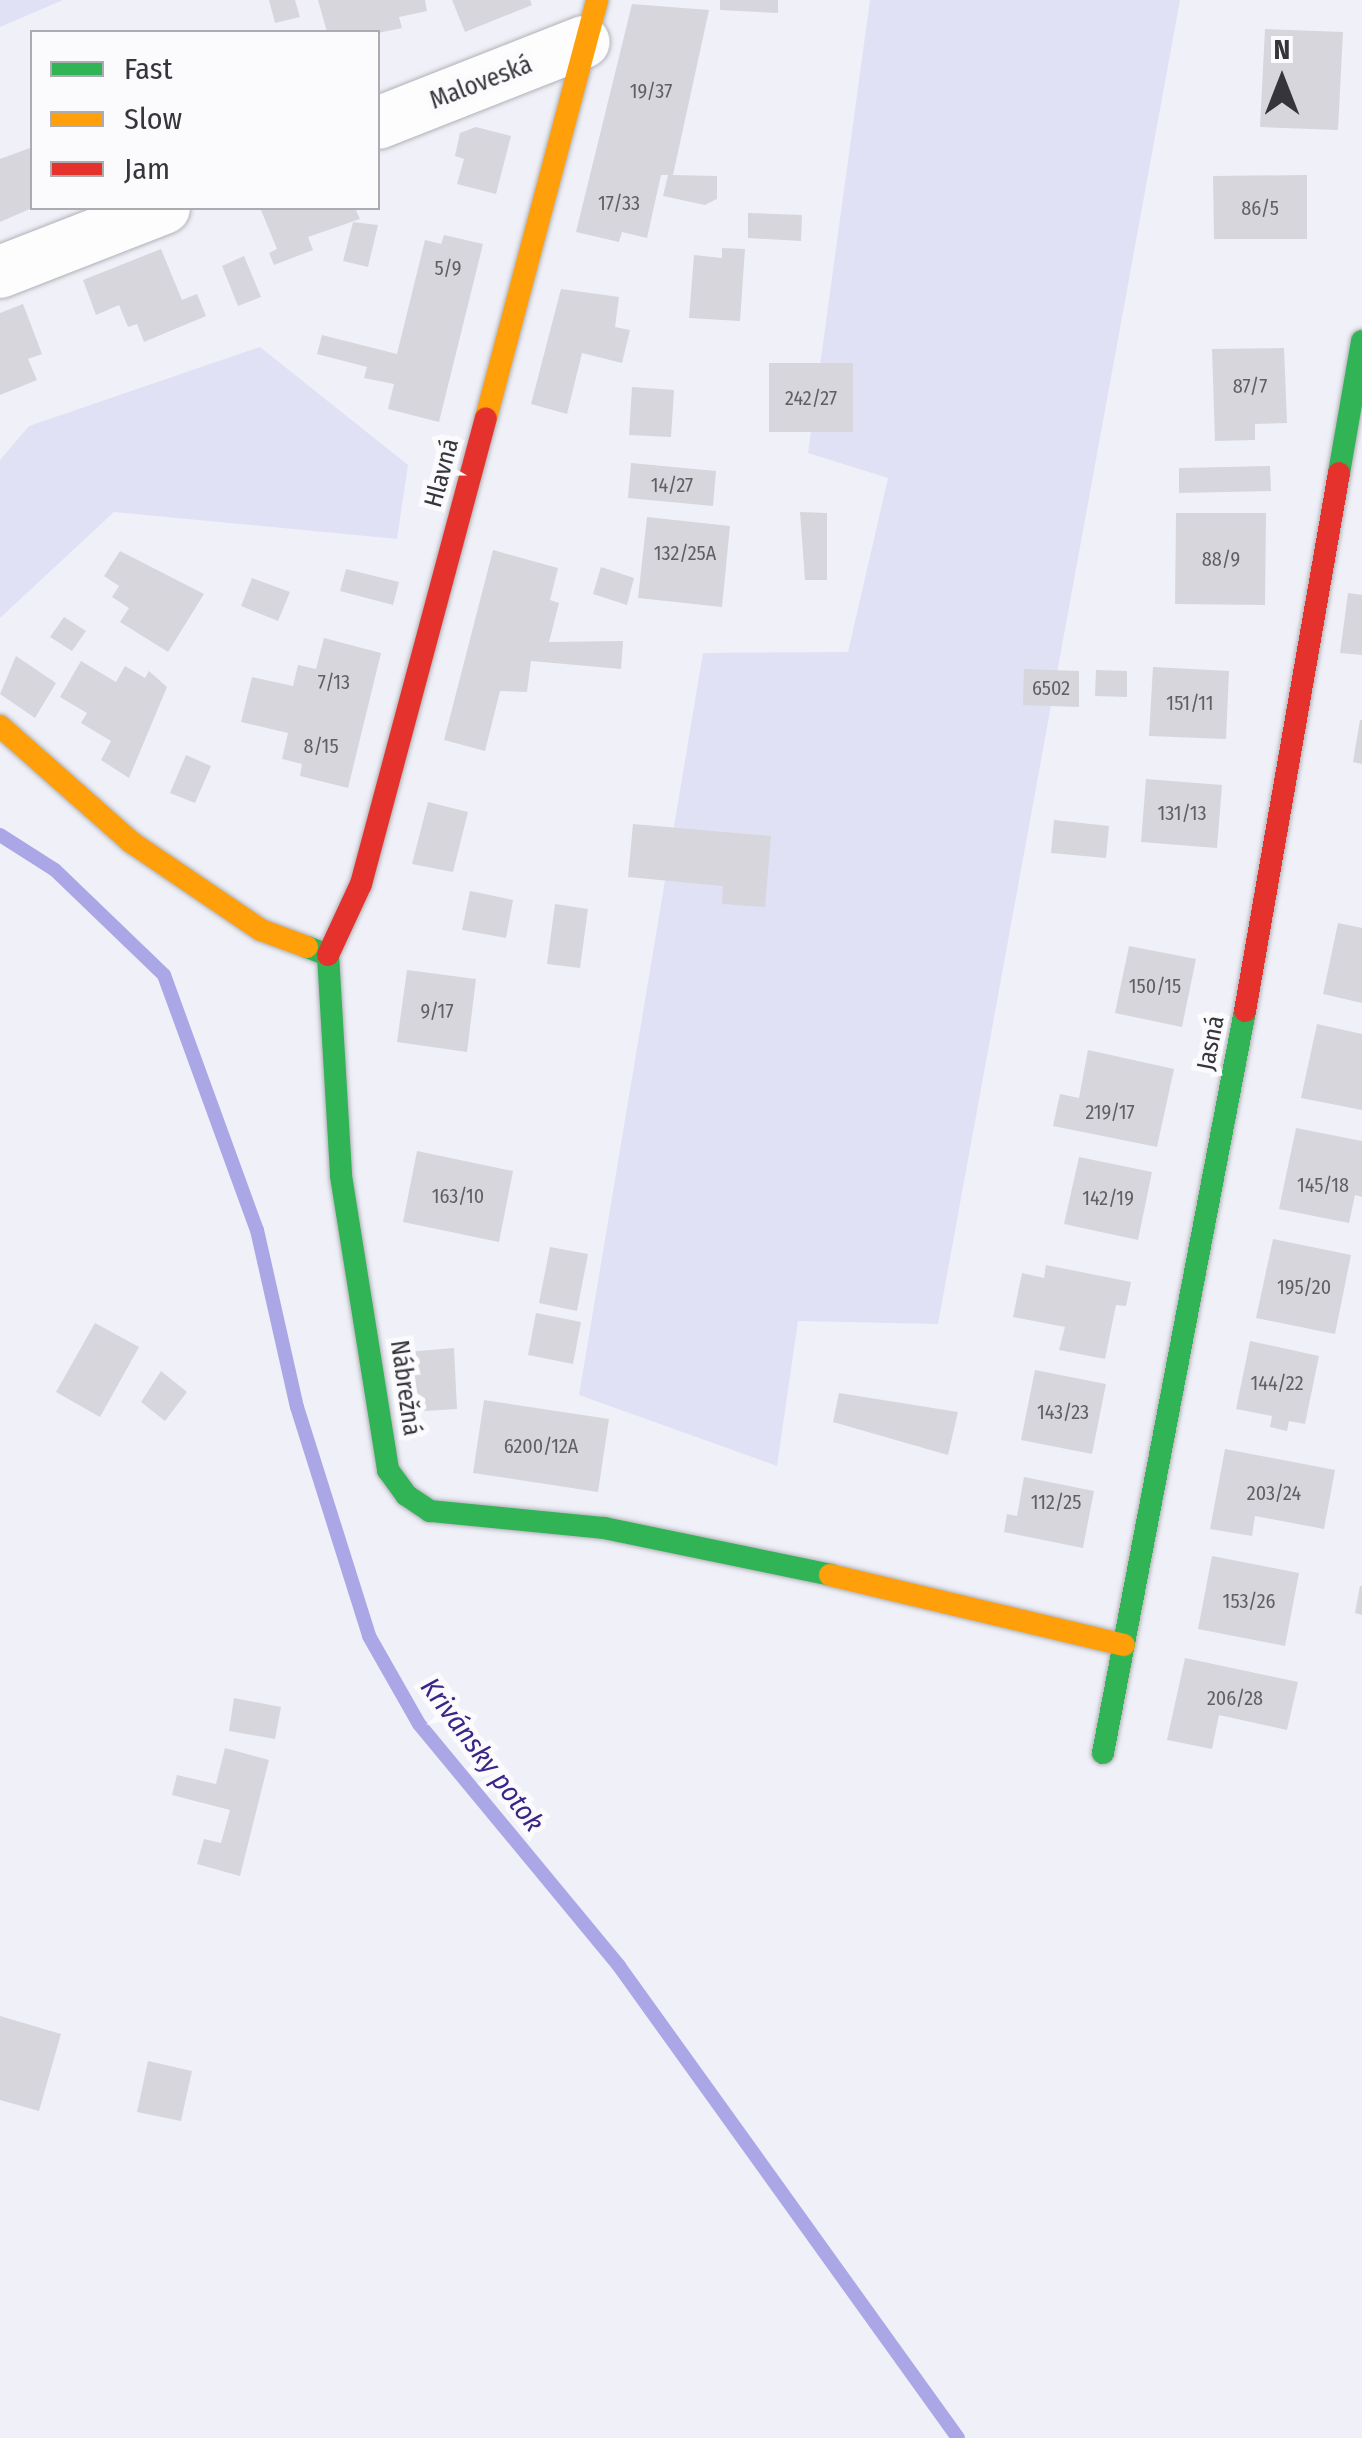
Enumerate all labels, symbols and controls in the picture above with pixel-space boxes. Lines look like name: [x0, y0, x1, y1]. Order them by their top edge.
legend: [30, 30, 380, 210]
north arrow: [1232, 30, 1332, 130]
text: N: [1274, 33, 1290, 66]
street label: Maloveská: [426, 50, 536, 116]
text: Fast: [124, 51, 172, 87]
house number: 19/37: [630, 79, 672, 103]
text: Slow: [124, 101, 182, 137]
text: Jam: [124, 151, 170, 187]
house number: 17/33: [598, 191, 640, 215]
house number: 86/5: [1241, 196, 1279, 220]
house number: 5/9: [434, 256, 462, 280]
house number: 87/7: [1233, 374, 1267, 398]
house number: 242/27: [785, 386, 837, 410]
street label: Hlavná: [418, 435, 466, 511]
house number: 14/27: [651, 473, 693, 497]
house number: 132/25A: [654, 541, 716, 565]
house number: 88/9: [1202, 547, 1240, 571]
house number: 7/13: [318, 670, 350, 694]
house number: 6502: [1032, 676, 1070, 700]
house number: 151/11: [1166, 691, 1214, 715]
house number: 8/15: [303, 734, 339, 758]
house number: 131/13: [1157, 801, 1207, 825]
house number: 150/15: [1129, 974, 1181, 998]
house number: 9/17: [421, 999, 453, 1023]
street label: Jasná: [1191, 1013, 1231, 1073]
house number: 219/17: [1085, 1100, 1135, 1124]
house number: 145/18: [1297, 1173, 1349, 1197]
house number: 163/10: [432, 1184, 484, 1208]
house number: 142/19: [1082, 1186, 1134, 1210]
house number: 195/20: [1277, 1275, 1331, 1299]
street label: Nábrežná: [383, 1338, 427, 1438]
house number: 144/22: [1251, 1371, 1303, 1395]
house number: 143/23: [1037, 1400, 1089, 1424]
house number: 6200/12A: [504, 1434, 578, 1458]
house number: 203/24: [1247, 1481, 1301, 1505]
house number: 112/25: [1031, 1490, 1081, 1514]
house number: 153/26: [1223, 1589, 1275, 1613]
water label: Krivánsky potok: [413, 1671, 551, 1839]
house number: 206/28: [1207, 1686, 1263, 1710]

